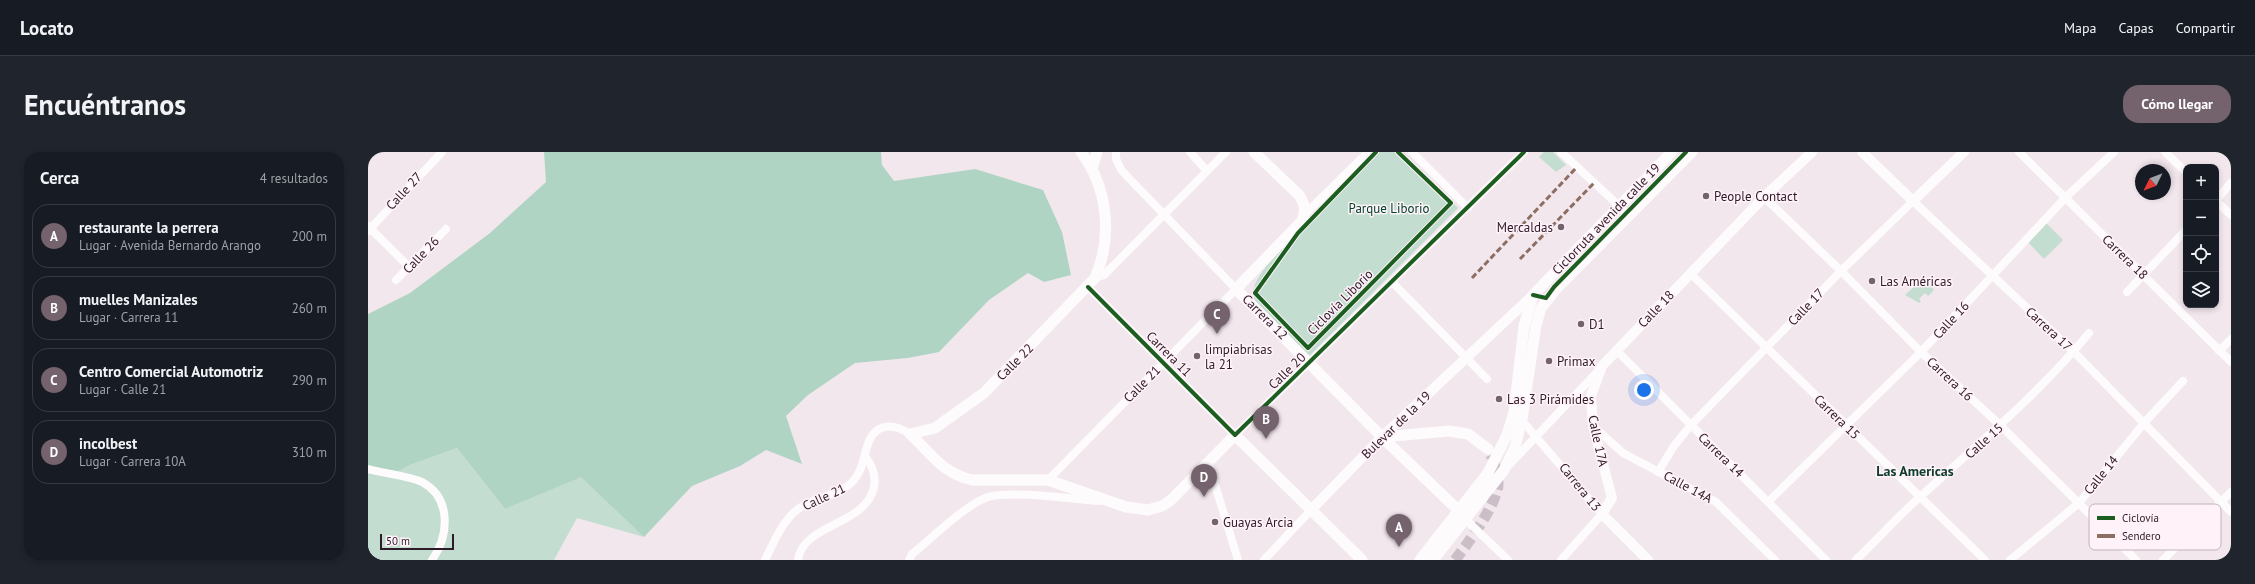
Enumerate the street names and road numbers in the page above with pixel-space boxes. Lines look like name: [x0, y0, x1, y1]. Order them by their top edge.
street label: Ciclorruta avenida calle 19: [1548, 160, 1664, 278]
street label: Calle 27: [382, 169, 426, 213]
street label: Carrera 18: [2098, 231, 2152, 283]
street label: Calle 26: [399, 233, 443, 277]
street label: Ciclovía Liborio: [1304, 266, 1376, 338]
street label: Calle 17: [1784, 285, 1828, 329]
street label: Calle 18: [1634, 287, 1678, 331]
street label: Carrera 12: [1239, 291, 1291, 343]
street label: Calle 16: [1929, 298, 1973, 342]
street label: Carrera 17: [2022, 303, 2076, 355]
street label: Carrera 11: [1143, 328, 1195, 380]
street label: Calle 22: [993, 340, 1037, 384]
street label: Calle 20: [1265, 349, 1309, 393]
street label: Carrera 16: [1923, 353, 1977, 405]
street label: Calle 21: [1120, 362, 1164, 406]
street label: Bulevar de la 19: [1358, 388, 1434, 462]
street label: Carrera 15: [1810, 391, 1864, 443]
street label: Calle 17A: [1584, 414, 1612, 469]
street label: Calle 15: [1961, 419, 2007, 463]
street label: Carrera 14: [1694, 429, 1748, 481]
street label: Calle 14: [2080, 452, 2122, 498]
street label: Carrera 13: [1555, 459, 1605, 515]
street label: Calle 14A: [1661, 467, 1716, 507]
street label: Calle 21: [800, 480, 848, 514]

